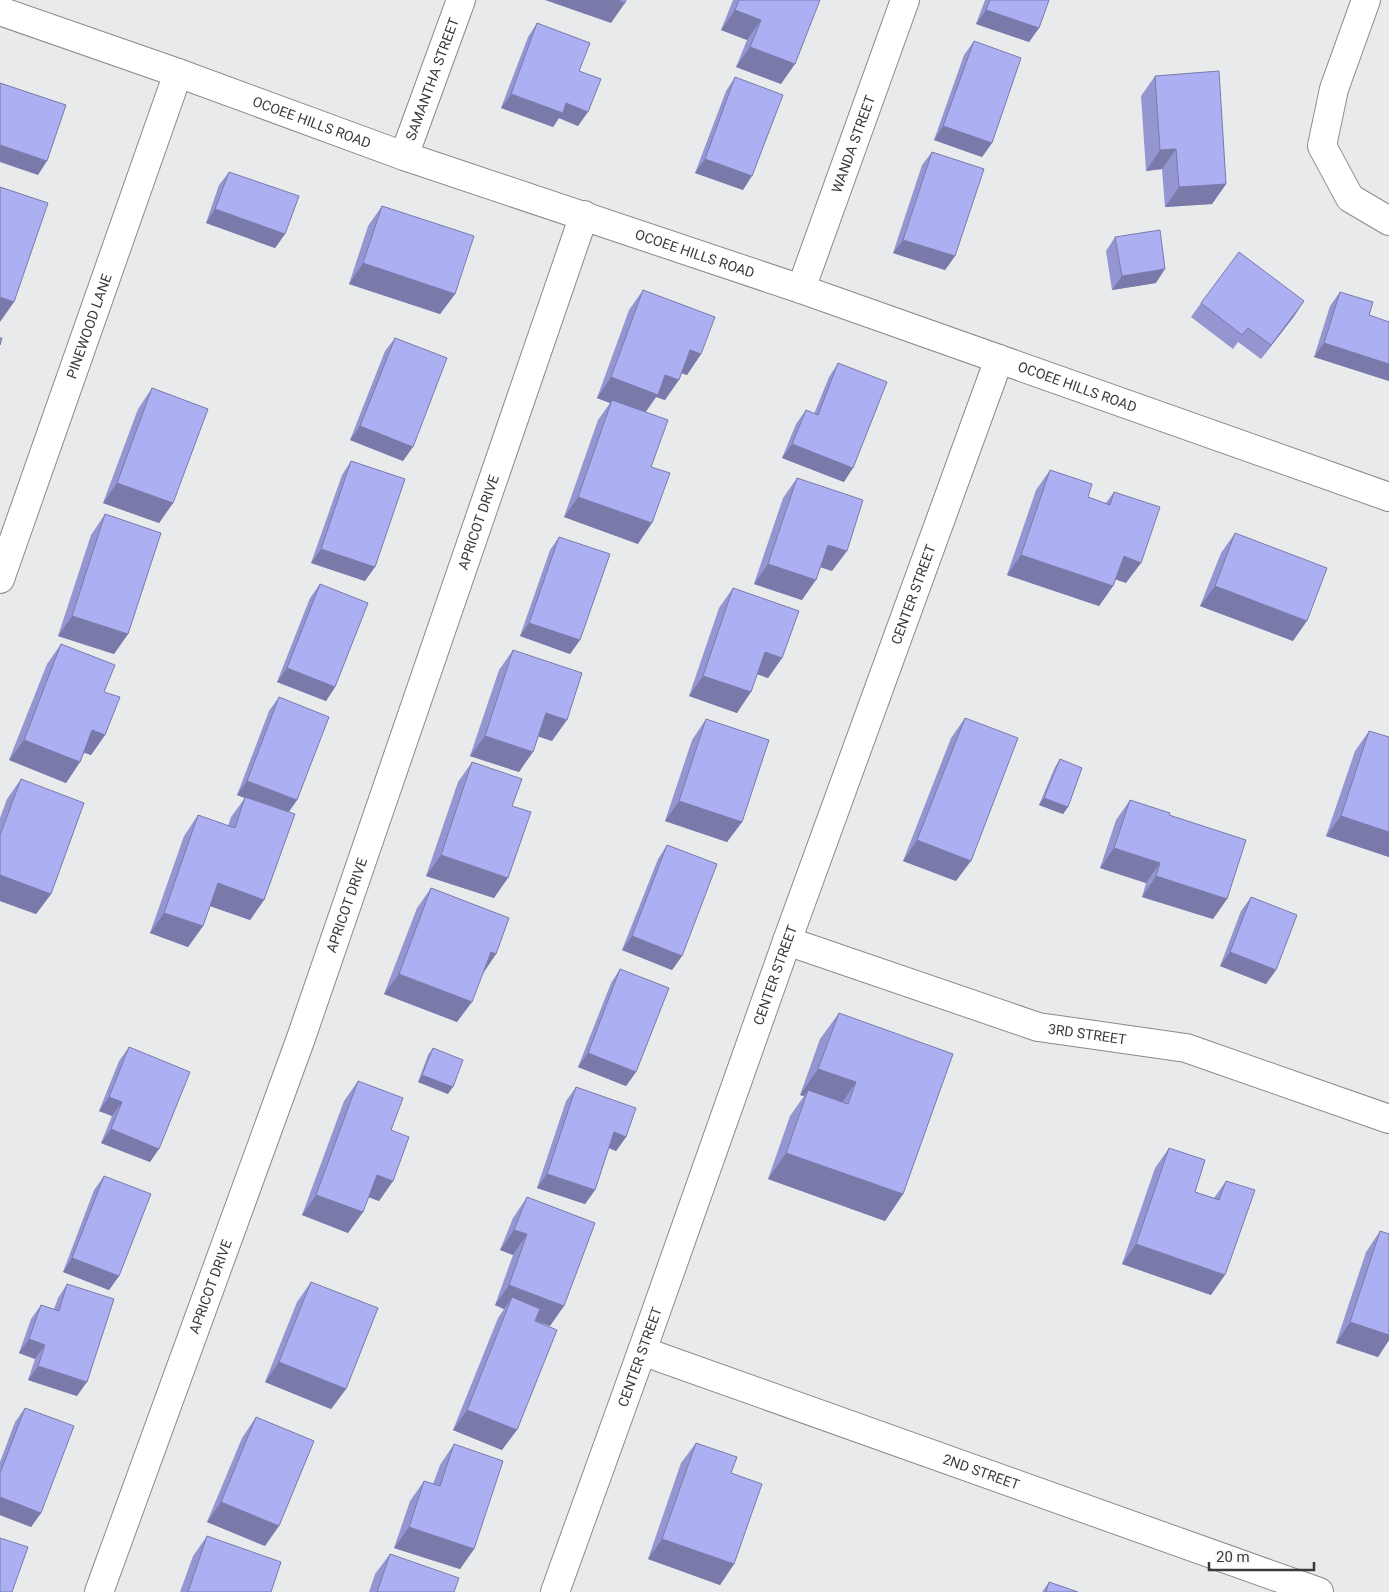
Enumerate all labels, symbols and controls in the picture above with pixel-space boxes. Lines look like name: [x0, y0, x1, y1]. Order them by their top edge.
street label: SAMANTHA STREET: [402, 15, 462, 143]
street label: WANDA STREET: [828, 92, 878, 195]
street label: OCOEE HILLS ROAD: [250, 93, 373, 151]
street label: OCOEE HILLS ROAD: [633, 226, 757, 281]
street label: PINEWOOD LANE: [63, 272, 115, 381]
street label: OCOEE HILLS ROAD: [1016, 358, 1139, 415]
street label: APRICOT DRIVE: [455, 473, 502, 572]
street label: CENTER STREET: [888, 542, 939, 646]
street label: APRICOT DRIVE: [323, 856, 370, 955]
street label: CENTER STREET: [750, 922, 800, 1027]
street label: 3RD STREET: [1047, 1021, 1128, 1048]
street label: APRICOT DRIVE: [186, 1237, 235, 1336]
street label: CENTER STREET: [615, 1304, 665, 1409]
street label: 2ND STREET: [941, 1451, 1022, 1493]
scale bar: [1209, 1540, 1314, 1572]
text: 20 m: [1216, 1548, 1250, 1566]

